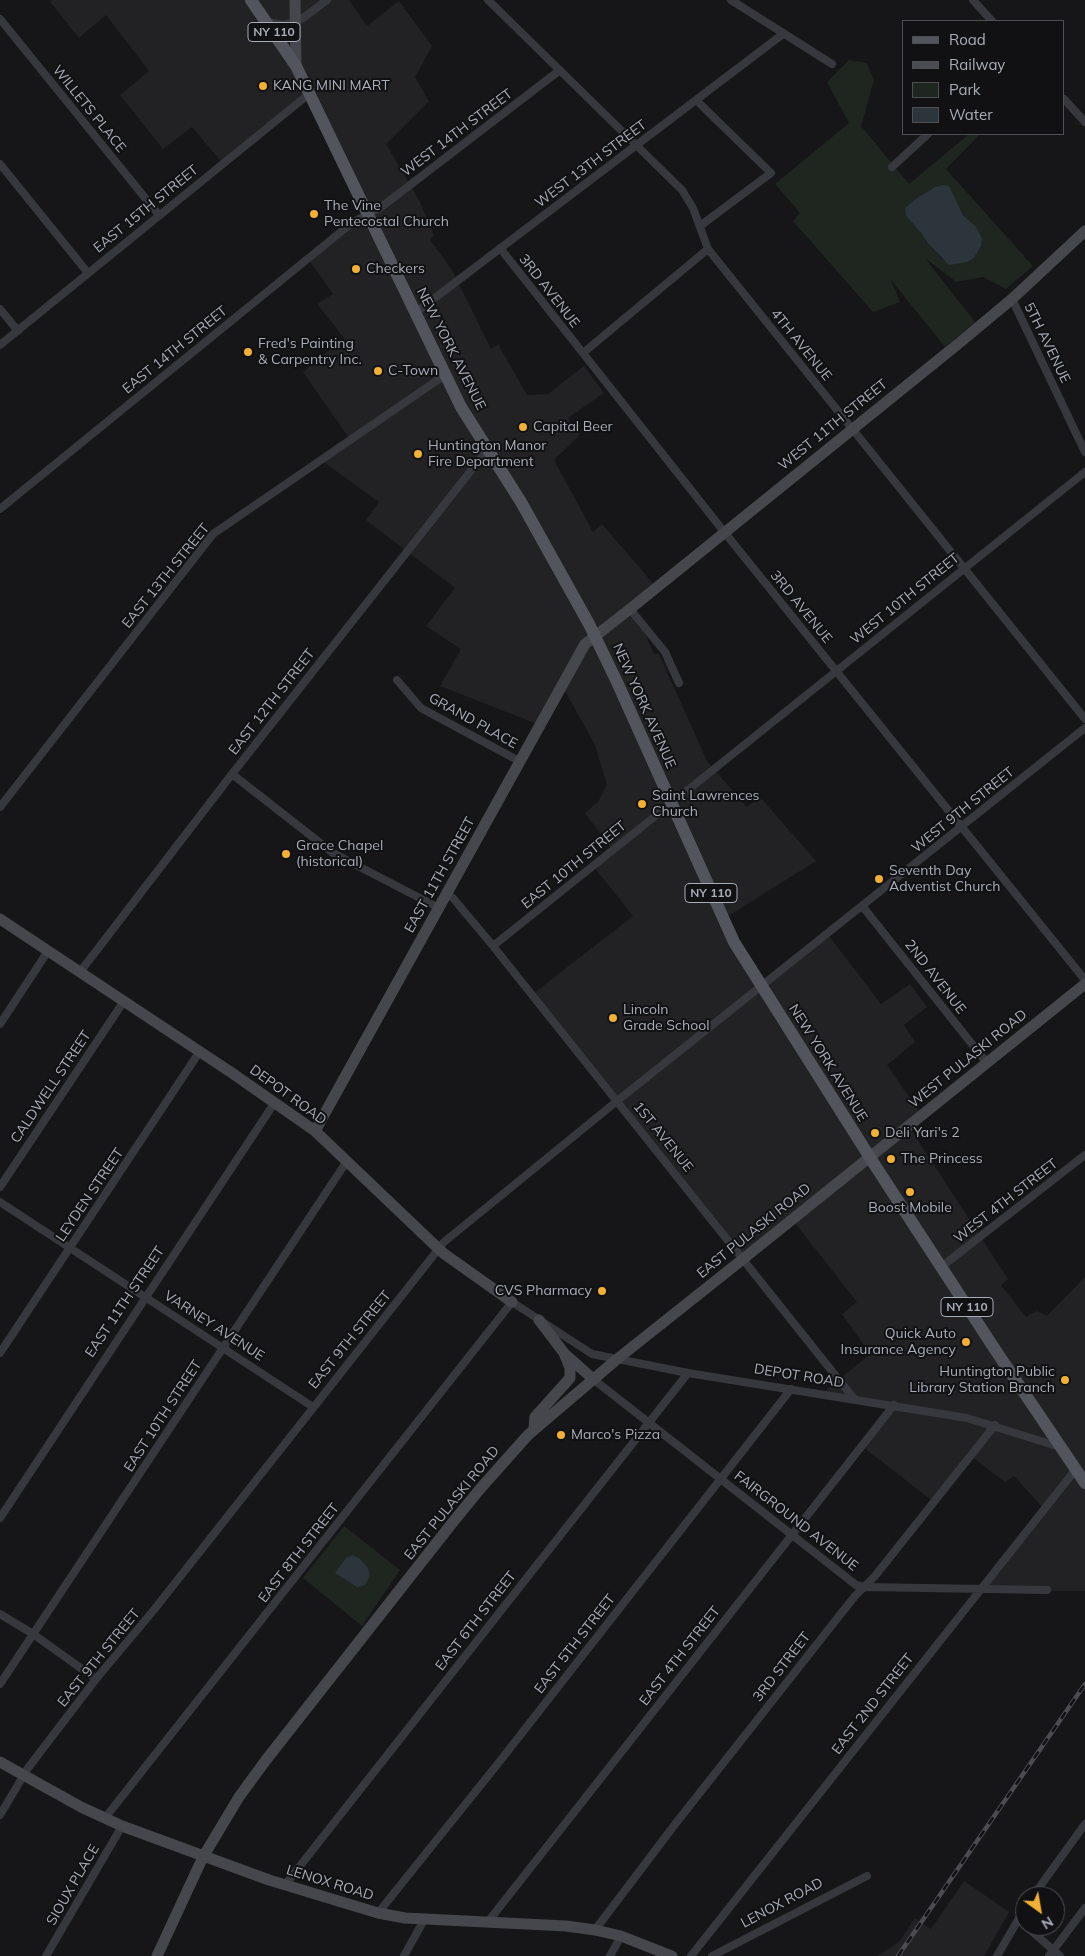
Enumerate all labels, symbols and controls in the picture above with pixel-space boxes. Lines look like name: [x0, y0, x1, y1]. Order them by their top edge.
legend: [902, 20, 1065, 135]
road number: NY 110: [248, 22, 300, 42]
text: Road: [949, 30, 986, 49]
text: Railway: [949, 55, 1005, 74]
street label: WILLETS PLACE: [49, 62, 129, 156]
place label: KANG MINI MART: [273, 78, 390, 94]
marker: KANG MINI MART: [257, 80, 269, 92]
text: Park: [949, 80, 981, 99]
street label: WEST 14TH STREET: [398, 86, 516, 180]
text: Water: [949, 105, 993, 124]
street label: WEST 13TH STREET: [532, 117, 650, 211]
street label: EAST 15TH STREET: [90, 162, 202, 256]
place label: The Vine Pentecostal Church: [324, 198, 449, 230]
marker: The Vine Pentecostal Church: [308, 208, 320, 220]
street label: 3RD AVENUE: [515, 251, 583, 331]
place label: Checkers: [366, 261, 425, 277]
marker: Checkers: [350, 263, 362, 275]
street label: NEW YORK AVENUE: [413, 285, 489, 413]
street label: 5TH AVENUE: [1020, 300, 1074, 386]
street label: EAST 14TH STREET: [119, 303, 231, 397]
street label: 4TH AVENUE: [767, 306, 835, 384]
place label: Fred's Painting & Carpentry Inc.: [258, 336, 362, 368]
marker: Fred's Painting & Carpentry Inc.: [242, 346, 254, 358]
place label: C-Town: [388, 363, 438, 379]
marker: C-Town: [372, 365, 384, 377]
street label: WEST 11TH STREET: [775, 376, 891, 474]
place label: Capital Beer: [533, 419, 613, 435]
marker: Capital Beer: [517, 421, 529, 433]
place label: Huntington Manor Fire Department: [428, 438, 546, 471]
marker: Huntington Manor Fire Department: [412, 448, 424, 460]
street label: EAST 13TH STREET: [119, 520, 213, 632]
street label: WEST 10TH STREET: [847, 550, 963, 648]
street label: 3RD AVENUE: [767, 567, 835, 647]
street label: NEW YORK AVENUE: [609, 641, 679, 771]
street label: EAST 12TH STREET: [225, 646, 319, 758]
street label: GRAND PLACE: [426, 690, 520, 752]
street label: WEST 9TH STREET: [908, 764, 1018, 856]
place label: Saint Lawrences Church: [652, 788, 760, 820]
marker: Saint Lawrences Church: [636, 798, 648, 810]
street label: EAST 11TH STREET: [401, 814, 479, 936]
street label: EAST 10TH STREET: [518, 818, 630, 912]
place label: Grace Chapel (historical): [296, 838, 383, 870]
marker: Grace Chapel (historical): [280, 848, 292, 860]
place label: Seventh Day Adventist Church: [889, 863, 1000, 896]
marker: Seventh Day Adventist Church: [873, 873, 885, 885]
road number: NY 110: [685, 884, 737, 902]
street label: 2ND AVENUE: [901, 937, 969, 1017]
street label: NEW YORK AVENUE: [785, 1001, 871, 1125]
place label: Lincoln Grade School: [623, 1002, 709, 1034]
street label: WEST PULASKI ROAD: [906, 1006, 1030, 1112]
marker: Lincoln Grade School: [607, 1012, 619, 1024]
street label: CALDWELL STREET: [7, 1028, 95, 1146]
street label: DEPOT ROAD: [246, 1061, 330, 1129]
street label: 1ST AVENUE: [630, 1099, 696, 1175]
place label: Deli Yari's 2: [885, 1125, 960, 1141]
marker: Deli Yari's 2: [869, 1127, 881, 1139]
street label: LEYDEN STREET: [53, 1145, 127, 1245]
place label: The Princess: [901, 1151, 983, 1167]
marker: The Princess: [885, 1153, 897, 1165]
street label: WEST 4TH STREET: [951, 1155, 1061, 1247]
street label: EAST PULASKI ROAD: [694, 1180, 814, 1282]
marker: Boost Mobile: [904, 1186, 916, 1198]
place label: Boost Mobile: [868, 1200, 952, 1216]
street label: EAST 11TH STREET: [82, 1243, 168, 1361]
place label: CVS Pharmacy: [495, 1283, 592, 1299]
marker: CVS Pharmacy: [596, 1285, 608, 1297]
street label: VARNEY AVENUE: [161, 1287, 267, 1365]
street label: EAST 9TH STREET: [305, 1288, 395, 1392]
road number: NY 110: [941, 1298, 993, 1316]
place label: Quick Auto Insurance Agency: [841, 1326, 956, 1358]
marker: Quick Auto Insurance Agency: [960, 1336, 972, 1348]
street label: EAST 10TH STREET: [121, 1357, 205, 1475]
street label: DEPOT ROAD: [753, 1361, 845, 1391]
place label: Huntington Public Library Station Branch: [909, 1364, 1055, 1396]
marker: Huntington Public Library Station Branch: [1059, 1374, 1071, 1386]
place label: Marco's Pizza: [571, 1427, 660, 1443]
marker: Marco's Pizza: [555, 1429, 567, 1441]
street label: EAST PULASKI ROAD: [401, 1443, 503, 1563]
street label: FAIRGROUND AVENUE: [731, 1467, 861, 1575]
street label: EAST 8TH STREET: [255, 1500, 343, 1606]
street label: EAST 6TH STREET: [432, 1568, 520, 1674]
street label: EAST 5TH STREET: [531, 1591, 619, 1697]
street label: EAST 4TH STREET: [636, 1603, 724, 1709]
street label: EAST 9TH STREET: [54, 1606, 144, 1710]
street label: 3RD STREET: [750, 1629, 814, 1705]
street label: EAST 2ND STREET: [828, 1650, 918, 1758]
street label: SIOUX PLACE: [43, 1842, 103, 1928]
street label: LENOX ROAD: [284, 1862, 376, 1904]
street label: LENOX ROAD: [738, 1874, 826, 1932]
north arrow: [1015, 1886, 1065, 1936]
text: N: [1038, 1912, 1057, 1933]

